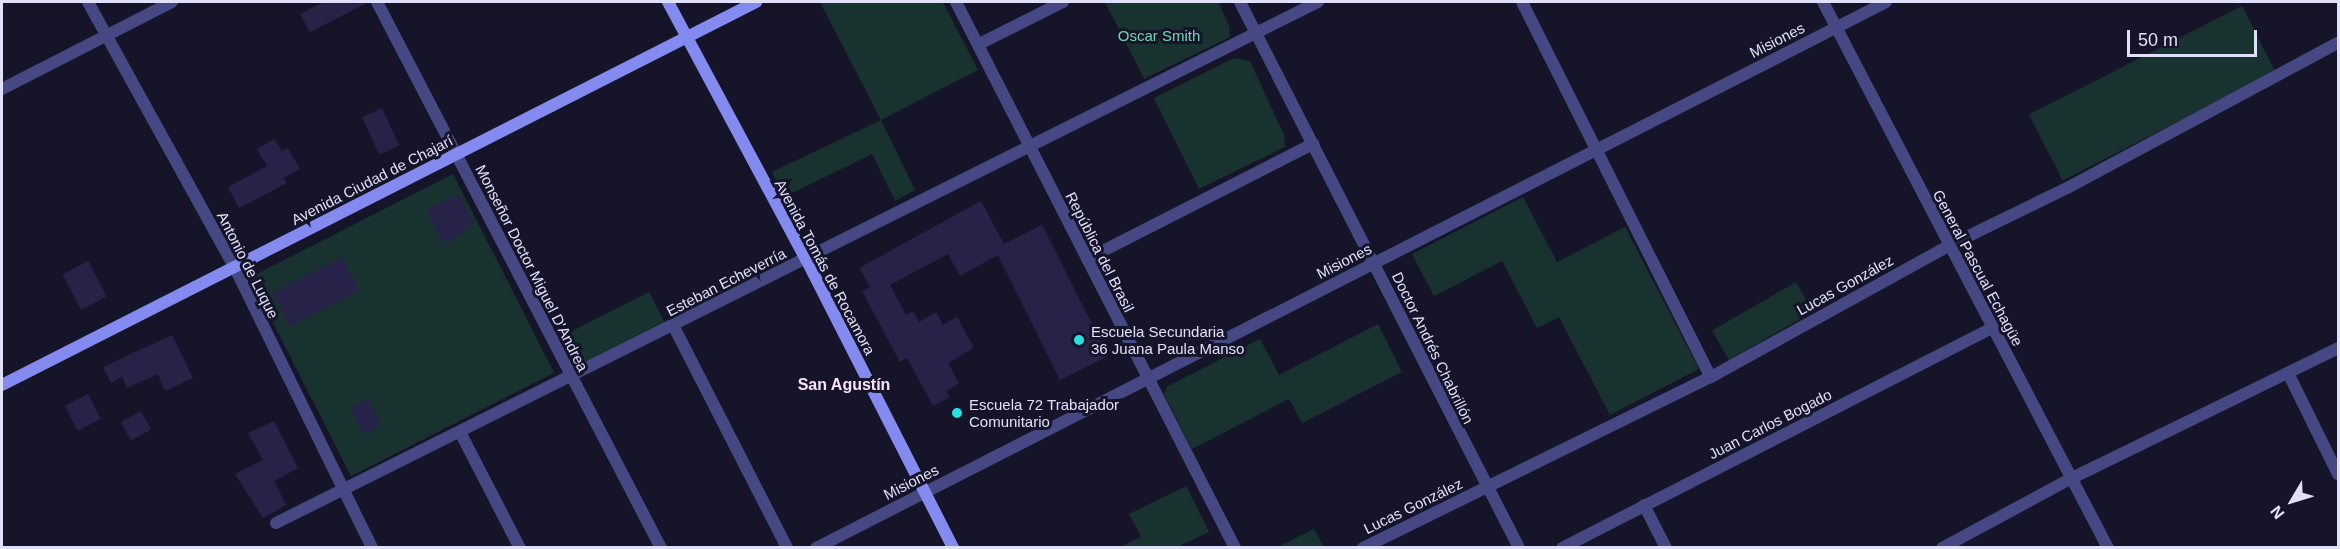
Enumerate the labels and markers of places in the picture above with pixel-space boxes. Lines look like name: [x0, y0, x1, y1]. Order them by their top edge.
place label: Escuela Secundaria 36 Juana Paula Manso: [1091, 322, 1244, 357]
marker: Escuela Secundaria 36 Juana Paula Manso: [1072, 333, 1086, 347]
place label: Escuela 72 Trabajador Comunitario: [969, 395, 1119, 430]
marker: Escuela 72 Trabajador Comunitario: [950, 406, 964, 420]

